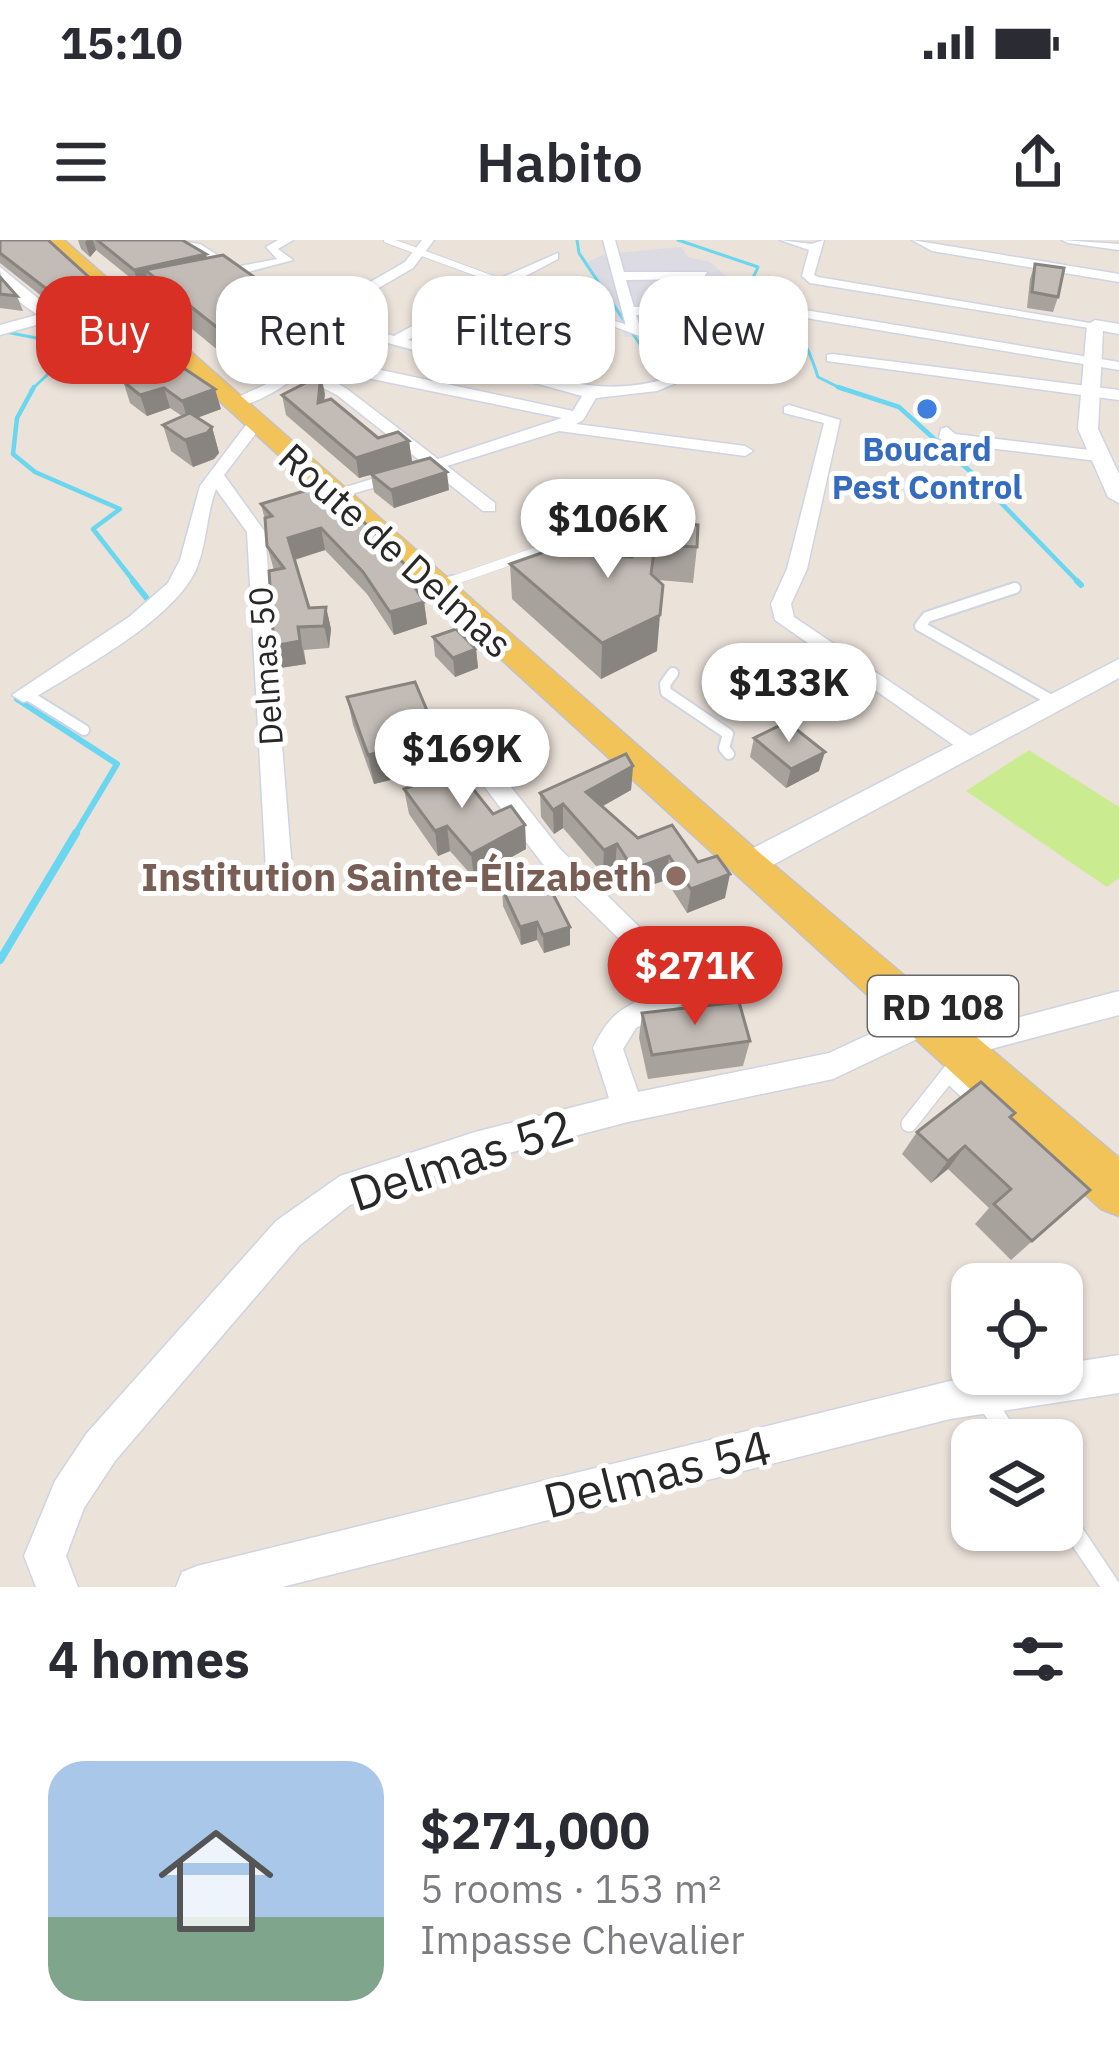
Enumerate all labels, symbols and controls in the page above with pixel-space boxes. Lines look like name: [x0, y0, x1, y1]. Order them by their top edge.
text: 15:10: [60, 13, 183, 71]
text: Habito: [476, 127, 643, 197]
icon: menu: [48, 129, 114, 195]
icon: share: [1005, 129, 1071, 195]
chip: Buy: [36, 276, 192, 384]
chip: Rent: [216, 276, 388, 384]
chip: Filters: [412, 276, 615, 384]
chip: New: [639, 276, 808, 384]
marker: Boucard Pest Control: [914, 396, 940, 422]
place label: Boucard Pest Control: [832, 427, 1022, 508]
street label: Route de Delmas: [268, 431, 524, 669]
pin: $106K: [524, 479, 692, 581]
text: $106K: [548, 492, 668, 543]
street label: Delmas 50: [238, 585, 292, 747]
pin: $133K: [705, 643, 873, 745]
text: $133K: [729, 656, 849, 707]
pin: $169K: [378, 709, 546, 811]
text: $169K: [402, 722, 522, 773]
place label: Institution Sainte-Élizabeth: [141, 851, 652, 902]
marker: Institution Sainte-Élizabeth: [663, 863, 689, 889]
pin: $271K: [611, 926, 779, 1028]
text: $271K: [635, 939, 755, 990]
road number: RD 108: [868, 976, 1018, 1036]
street label: Delmas 52: [341, 1094, 581, 1224]
map controls: [951, 1263, 1083, 1551]
button: locate: [951, 1263, 1083, 1395]
street label: Delmas 54: [537, 1415, 777, 1531]
button: layers: [951, 1419, 1083, 1551]
text: 4 homes: [48, 1626, 250, 1692]
icon: filters: [1005, 1626, 1071, 1692]
text: $271,000: [420, 1797, 650, 1863]
icon: home: [144, 1809, 288, 1953]
text: 5 rooms · 153 m²: [420, 1863, 722, 1914]
text: Impasse Chevalier: [420, 1914, 745, 1965]

